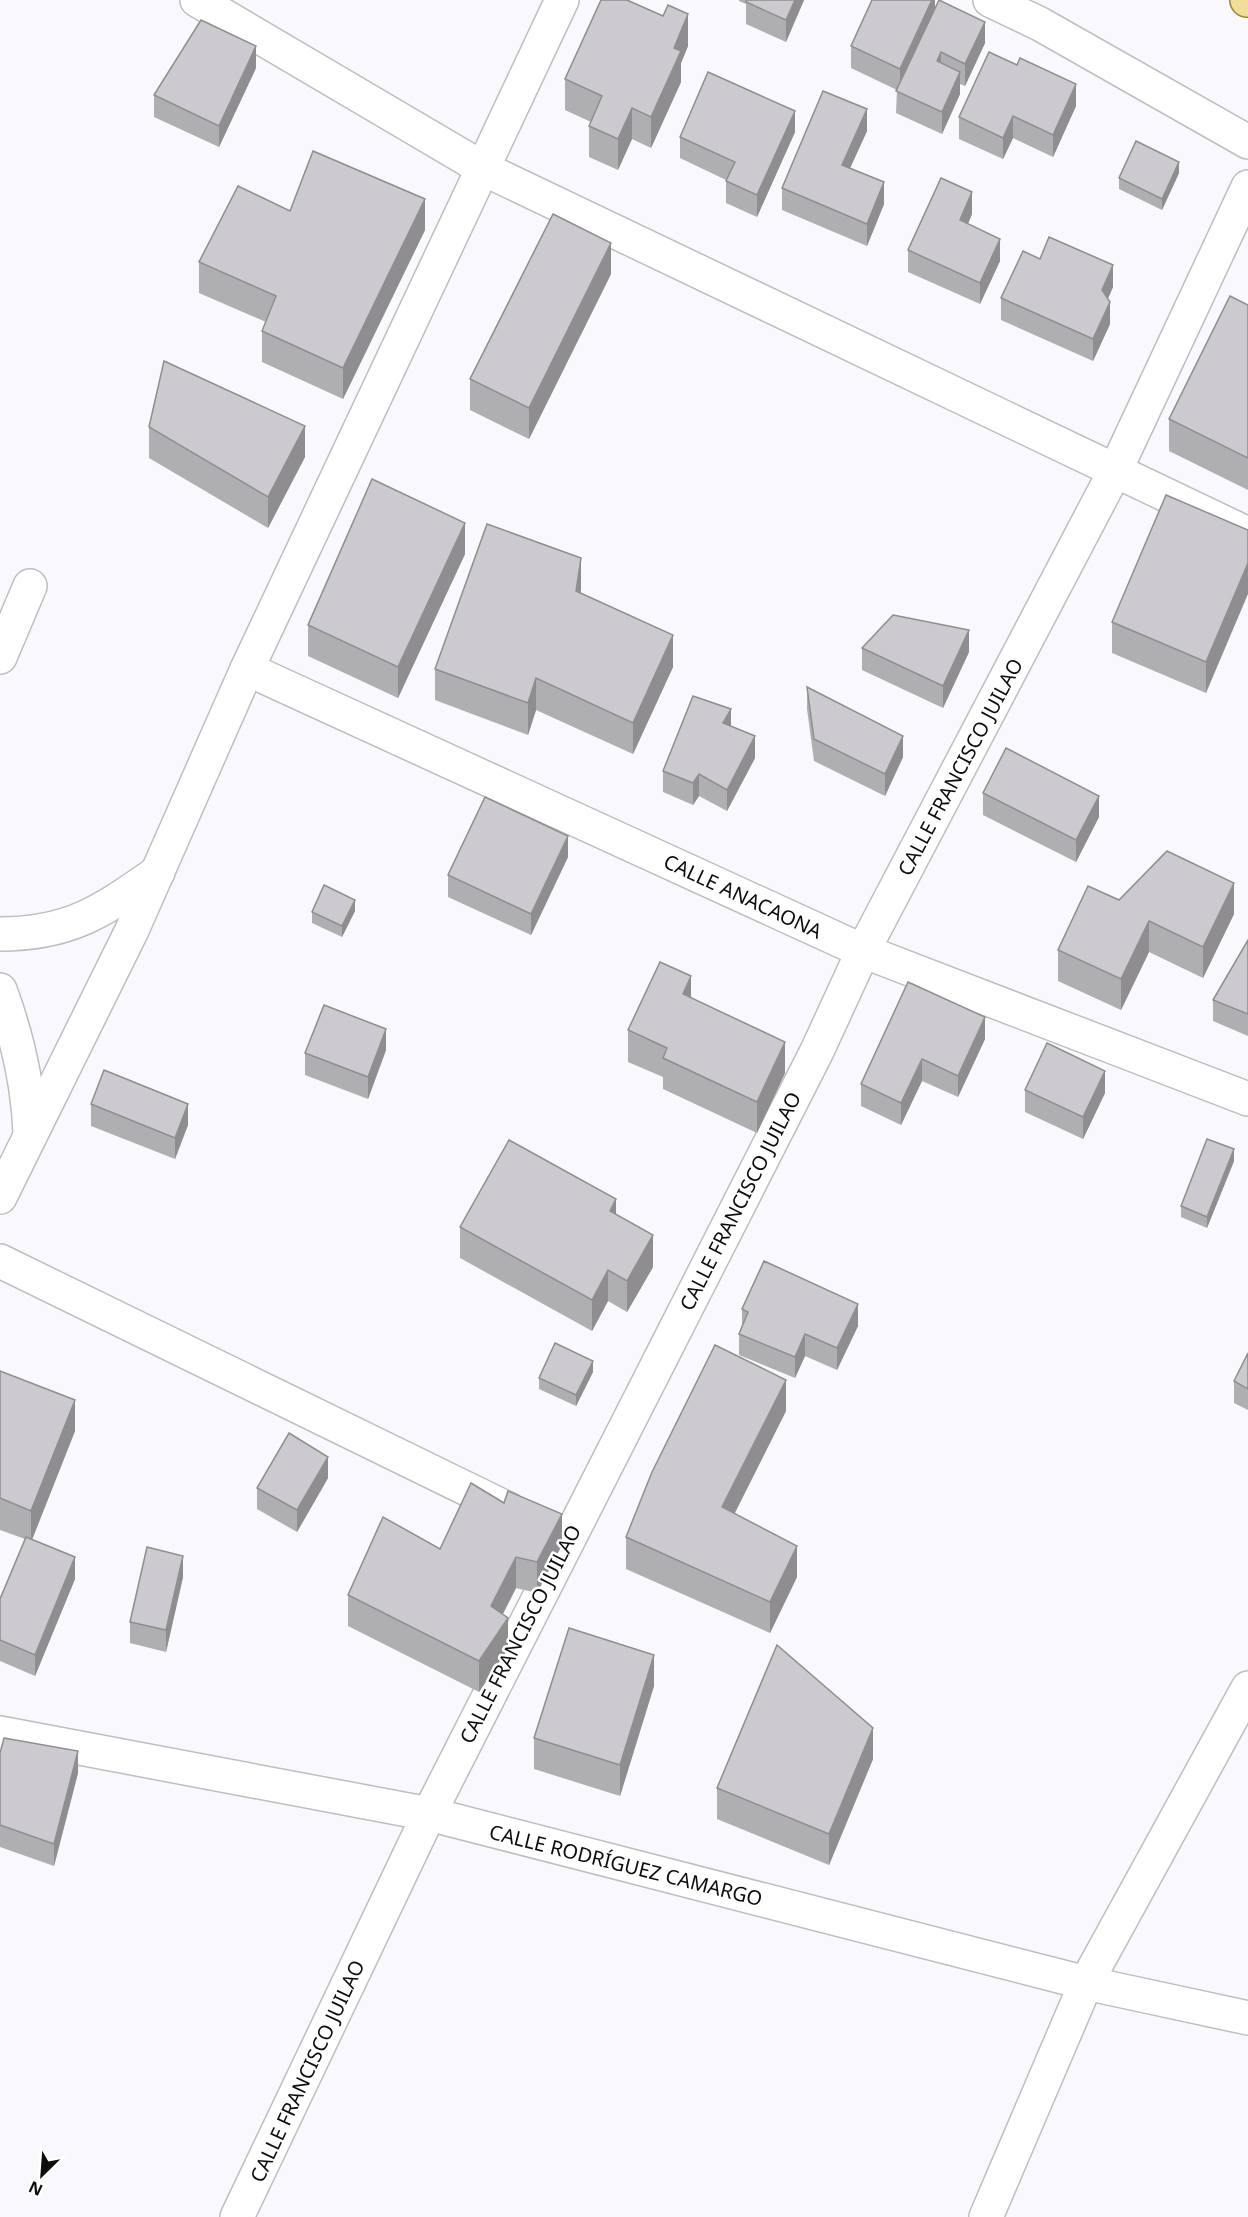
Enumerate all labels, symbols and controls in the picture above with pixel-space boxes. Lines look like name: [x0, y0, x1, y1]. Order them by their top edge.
street label: CALLE FRANCISCO JUILAO: [891, 654, 1029, 880]
street label: CALLE ANACAONA: [659, 847, 827, 945]
street label: CALLE FRANCISCO JUILAO: [673, 1087, 807, 1315]
street label: CALLE FRANCISCO JUILAO: [453, 1520, 587, 1748]
street label: CALLE RODRÍGUEZ CAMARGO: [487, 1818, 765, 1912]
street label: CALLE FRANCISCO JUILAO: [244, 1955, 370, 2187]
north arrow: [12, 2145, 72, 2205]
text: N: [25, 2176, 46, 2201]

